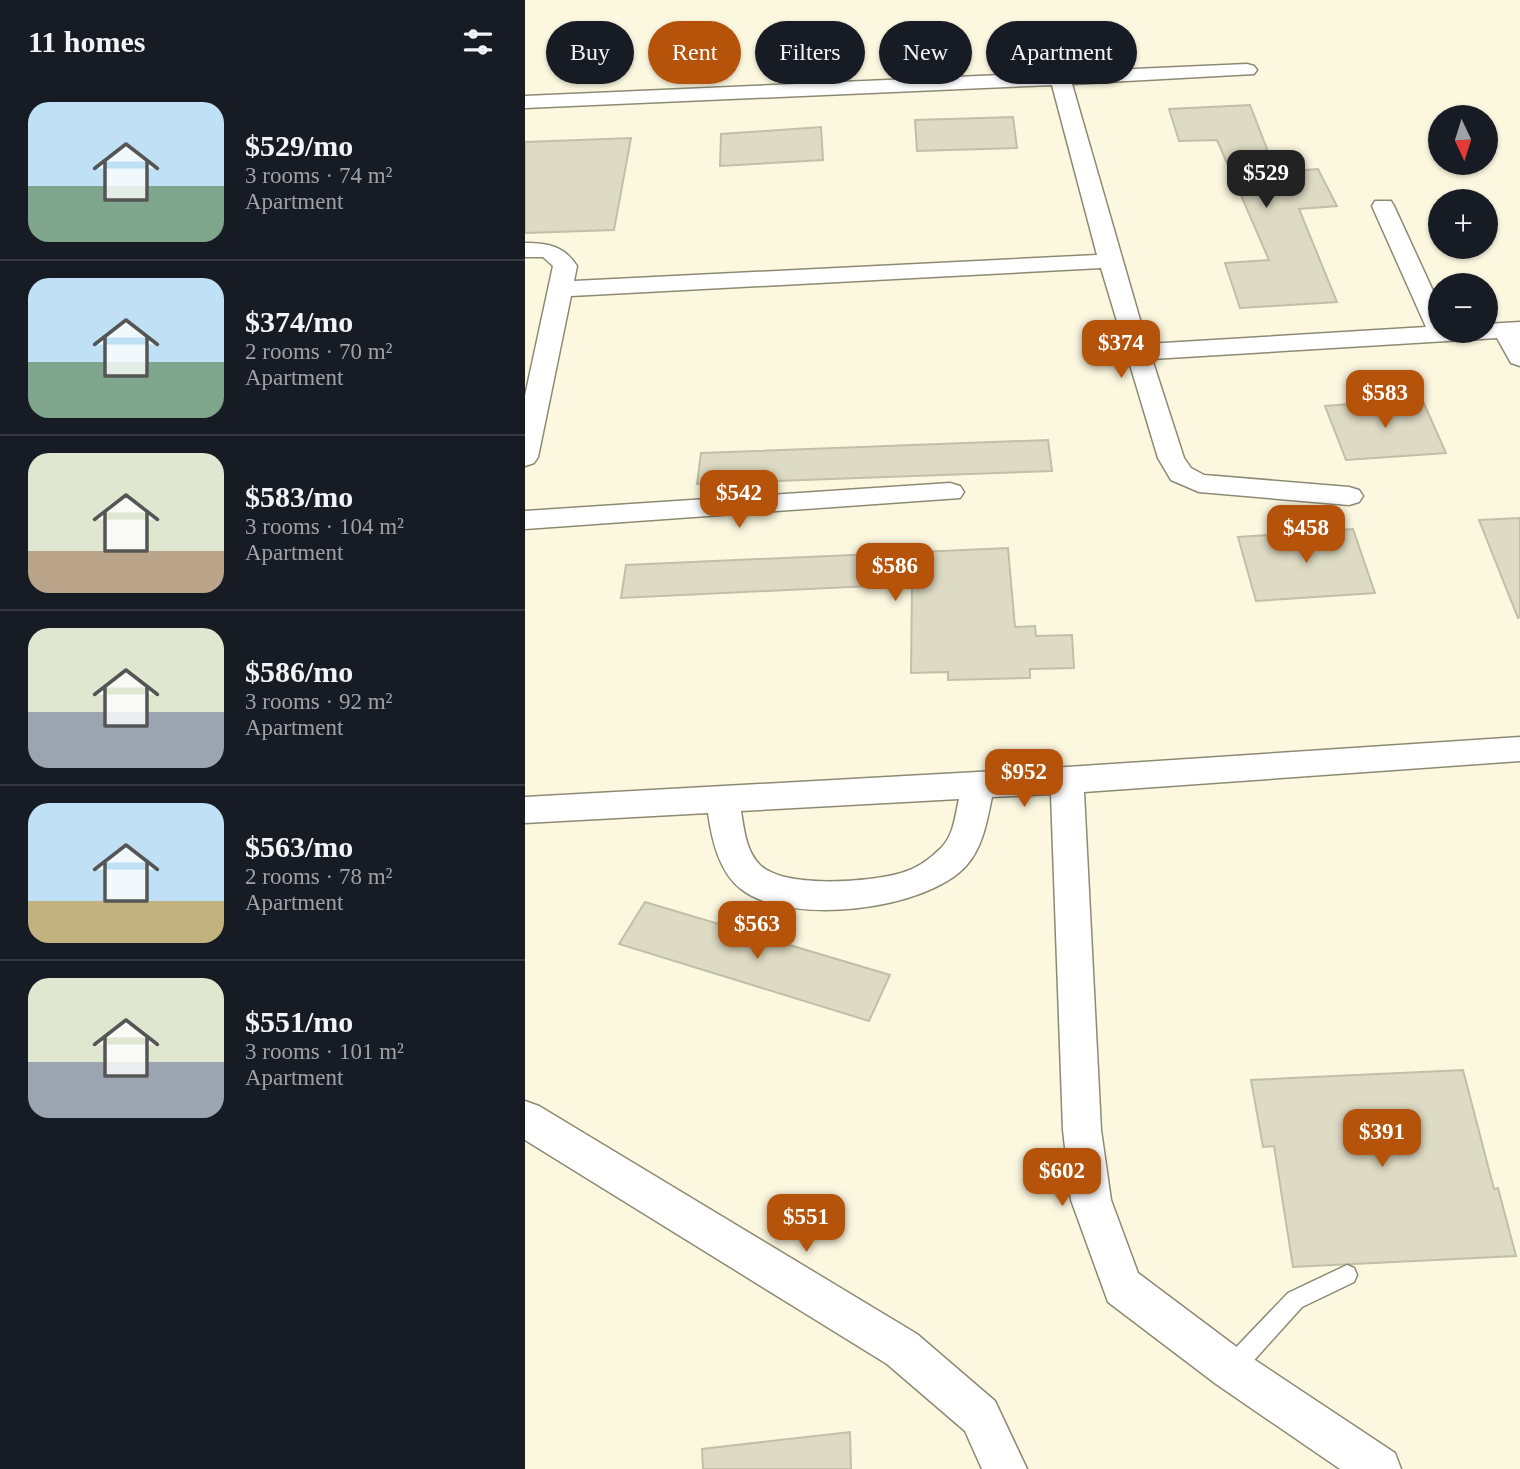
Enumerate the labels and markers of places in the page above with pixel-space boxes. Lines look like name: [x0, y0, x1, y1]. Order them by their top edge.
pin: $529: [1225, 150, 1307, 210]
pin: $374: [1080, 320, 1162, 380]
pin: $583: [1344, 370, 1426, 430]
pin: $542: [698, 470, 780, 530]
pin: $458: [1265, 505, 1347, 565]
pin: $586: [854, 544, 936, 603]
pin: $952: [983, 750, 1065, 809]
pin: $563: [716, 902, 798, 961]
pin: $391: [1341, 1110, 1423, 1169]
pin: $602: [1021, 1148, 1103, 1208]
pin: $551: [765, 1194, 847, 1254]

